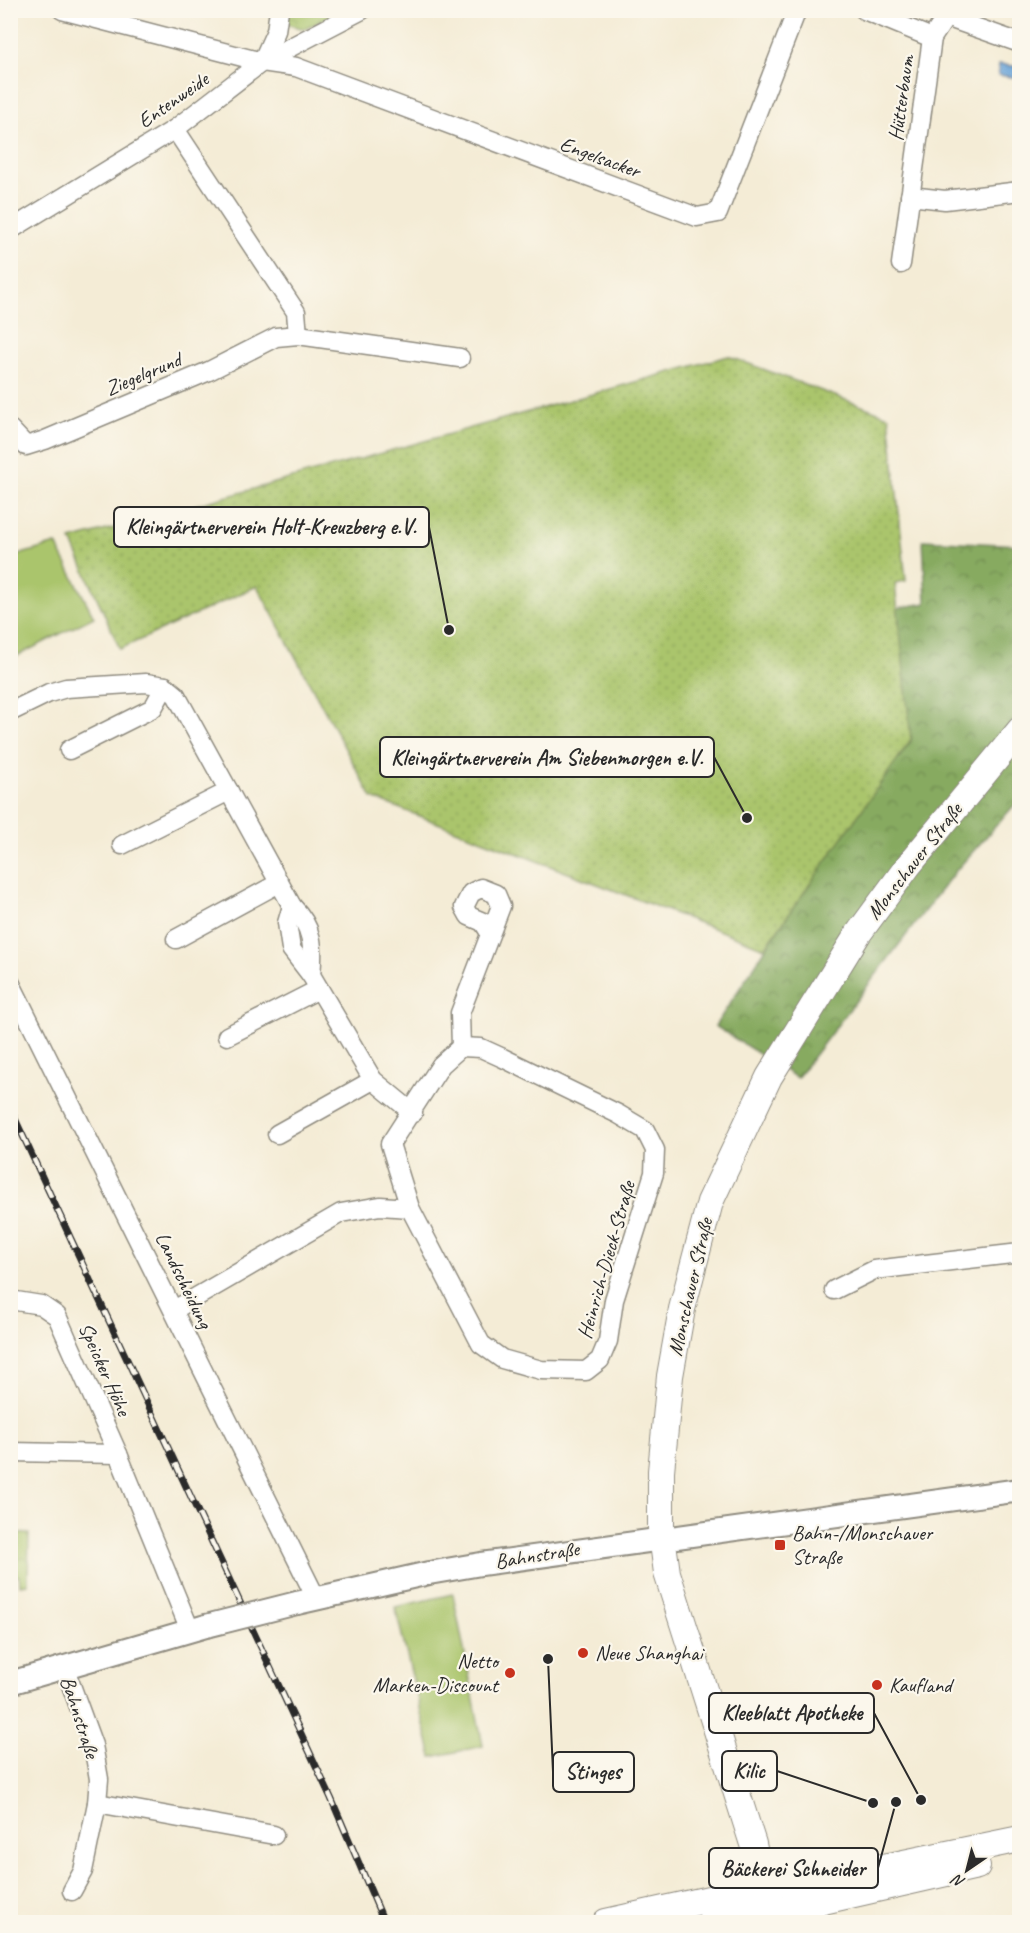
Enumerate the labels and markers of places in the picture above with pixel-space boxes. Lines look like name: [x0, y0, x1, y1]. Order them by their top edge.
callout: Kleingärtnerverein Holt-Kreuzberg e.V.: [114, 507, 429, 547]
callout: Kleingärtnerverein Am Siebenmorgen e.V.: [380, 737, 714, 777]
place label: Bahn-/Monschauer Straße: [792, 1520, 934, 1570]
marker: Bahn-/Monschauer Straße: [773, 1538, 787, 1552]
place label: Neue Shanghai: [595, 1640, 705, 1666]
marker: Neue Shanghai: [576, 1646, 590, 1660]
place label: Netto Marken-Discount: [373, 1648, 501, 1698]
marker: Netto Marken-Discount: [503, 1666, 517, 1680]
place label: Kaufland: [889, 1672, 955, 1698]
marker: Kaufland: [870, 1678, 884, 1692]
callout: Kleeblatt Apotheke: [709, 1693, 874, 1733]
callout: Kilic: [722, 1751, 777, 1791]
callout: Stinges: [553, 1752, 634, 1792]
callout: Bäckerei Schneider: [709, 1848, 878, 1888]

